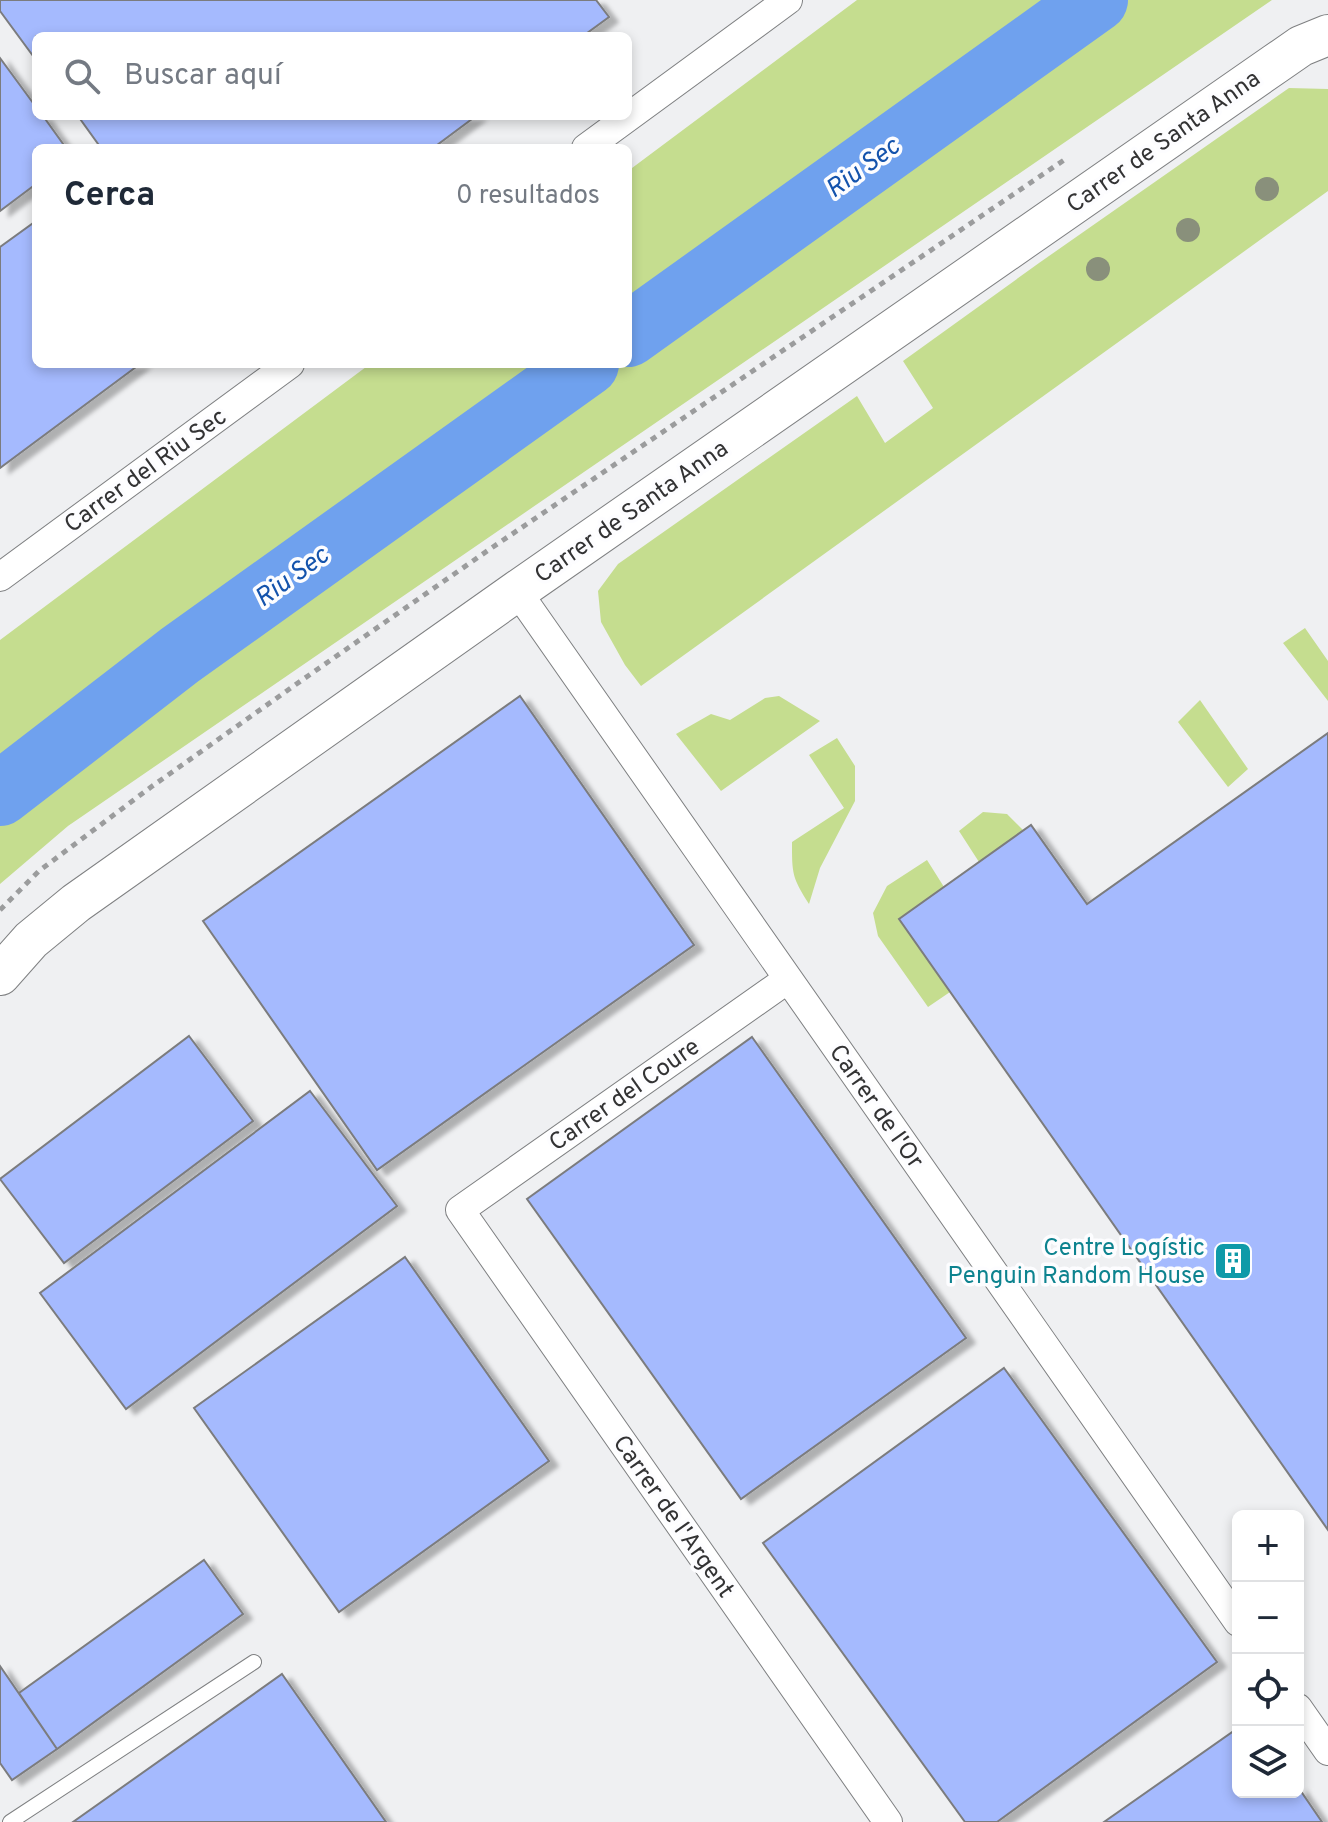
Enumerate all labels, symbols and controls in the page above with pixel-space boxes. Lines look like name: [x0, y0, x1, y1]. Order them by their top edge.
search box: [32, 32, 632, 120]
icon: search: [60, 54, 104, 98]
text: Buscar aquí: [124, 58, 282, 95]
street label: Carrer de Santa Anna: [1062, 65, 1267, 221]
water label: Riu Sec: [820, 131, 907, 207]
text: Cerca: [64, 175, 155, 218]
text: 0 resultados: [456, 180, 600, 213]
street label: Carrer del Riu Sec: [59, 403, 233, 541]
street label: Carrer de Santa Anna: [530, 435, 735, 591]
water label: Riu Sec: [249, 540, 336, 616]
street label: Carrer del Coure: [544, 1033, 706, 1159]
street label: Carrer de l'Or: [821, 1039, 929, 1175]
place label: Centre Logístic Penguin Random House: [948, 1234, 1205, 1292]
building icon: Centre Logístic Penguin Random House: [1212, 1240, 1254, 1282]
street label: Carrer de l'Argent: [605, 1430, 740, 1604]
map controls: [1232, 1510, 1304, 1798]
button: +: [1232, 1510, 1304, 1582]
button: −: [1232, 1582, 1304, 1654]
button: locate: [1232, 1654, 1304, 1726]
button: layers: [1232, 1726, 1304, 1798]

